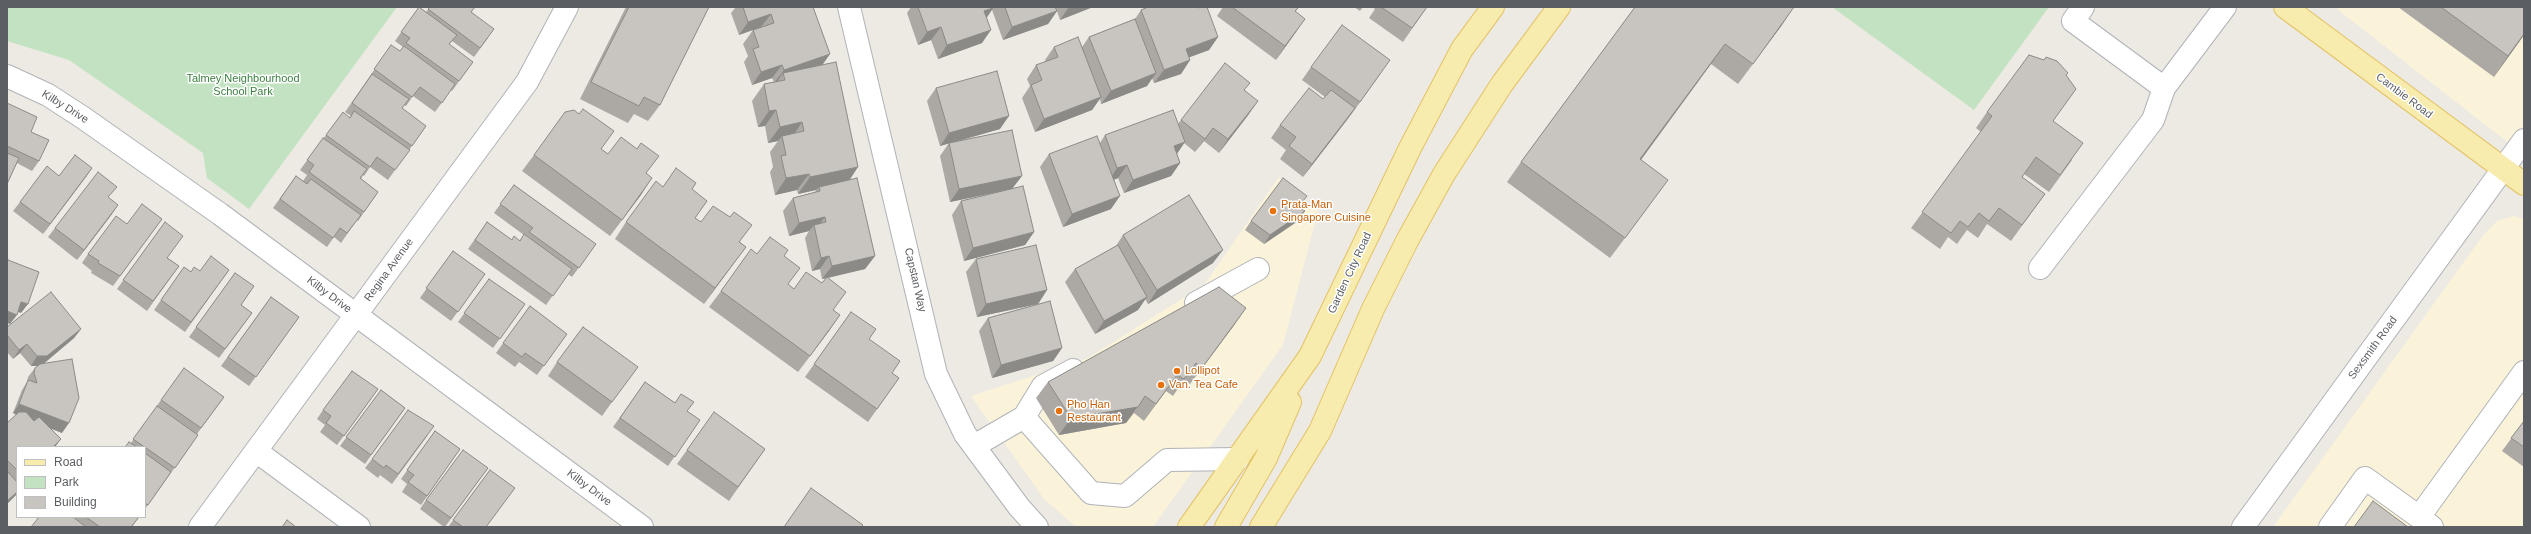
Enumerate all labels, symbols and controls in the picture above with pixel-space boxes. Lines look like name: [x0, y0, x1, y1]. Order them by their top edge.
street label: Cambie Road: [2373, 70, 2435, 122]
park label: Talmey Neighbourhood School Park: [186, 72, 300, 98]
street label: Kilby Drive: [39, 87, 91, 127]
place label: Prata-Man Singapore Cuisine: [1281, 198, 1371, 224]
marker: Prata-Man Singapore Cuisine: [1268, 206, 1278, 216]
street label: Garden City Road: [1325, 230, 1375, 316]
street label: Regina Avenue: [362, 236, 416, 304]
street label: Capstan Way: [901, 247, 929, 313]
street label: Kilby Drive: [304, 274, 354, 316]
street label: Sexsmith Road: [2346, 314, 2400, 382]
place label: Lollipot: [1185, 364, 1220, 378]
marker: Lollipot: [1172, 366, 1182, 376]
place label: Van. Tea Cafe: [1169, 378, 1238, 392]
marker: Van. Tea Cafe: [1156, 380, 1166, 390]
place label: Pho Han Restaurant: [1067, 398, 1121, 424]
marker: Pho Han Restaurant: [1054, 406, 1064, 416]
legend: [16, 446, 146, 518]
text: Road: [54, 455, 83, 469]
street label: Kilby Drive: [564, 467, 614, 509]
text: Park: [54, 475, 79, 489]
text: Building: [54, 495, 97, 509]

